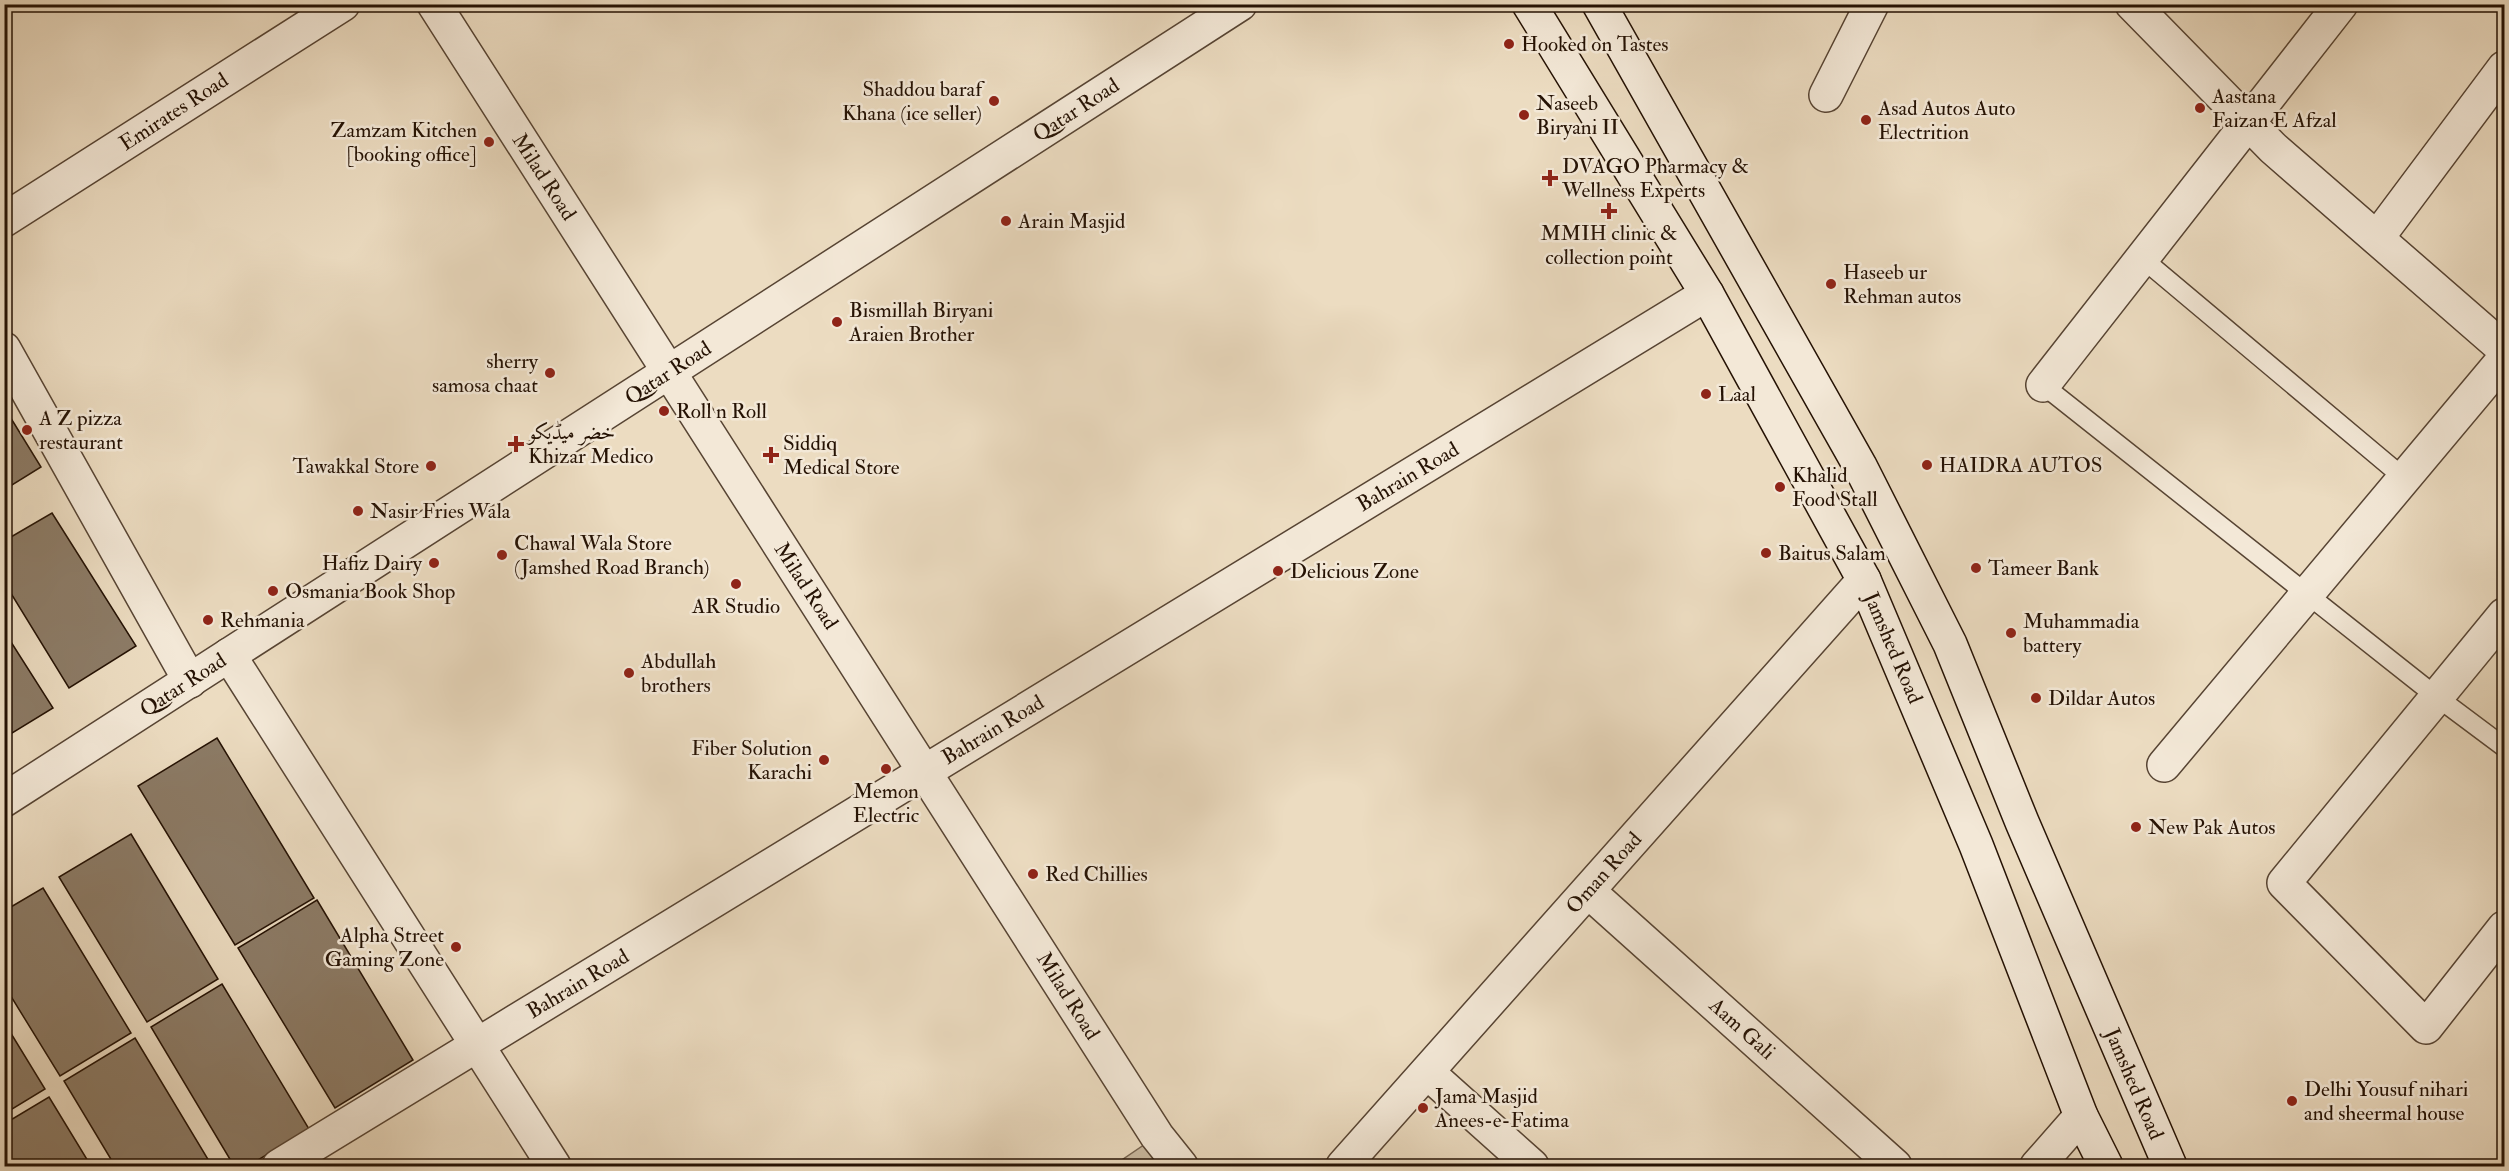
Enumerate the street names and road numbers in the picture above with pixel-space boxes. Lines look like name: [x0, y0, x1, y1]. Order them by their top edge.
street label: Emirates Road: [114, 66, 234, 157]
street label: Qatar Road: [1028, 72, 1125, 148]
street label: Milad Road: [506, 128, 583, 226]
street label: Qatar Road: [620, 335, 717, 411]
street label: Bahrain Road: [1352, 436, 1465, 518]
street label: Milad Road: [768, 537, 845, 635]
street label: Jamshed Road: [1857, 587, 1929, 708]
street label: Qatar Road: [135, 647, 232, 723]
street label: Bahrain Road: [937, 689, 1050, 771]
street label: Oman Road: [1560, 826, 1648, 920]
street label: Bahrain Road: [522, 943, 635, 1025]
street label: Milad Road: [1030, 947, 1106, 1046]
street label: Aam Gali: [1703, 992, 1781, 1066]
street label: Jamshed Road: [2098, 1023, 2170, 1144]

